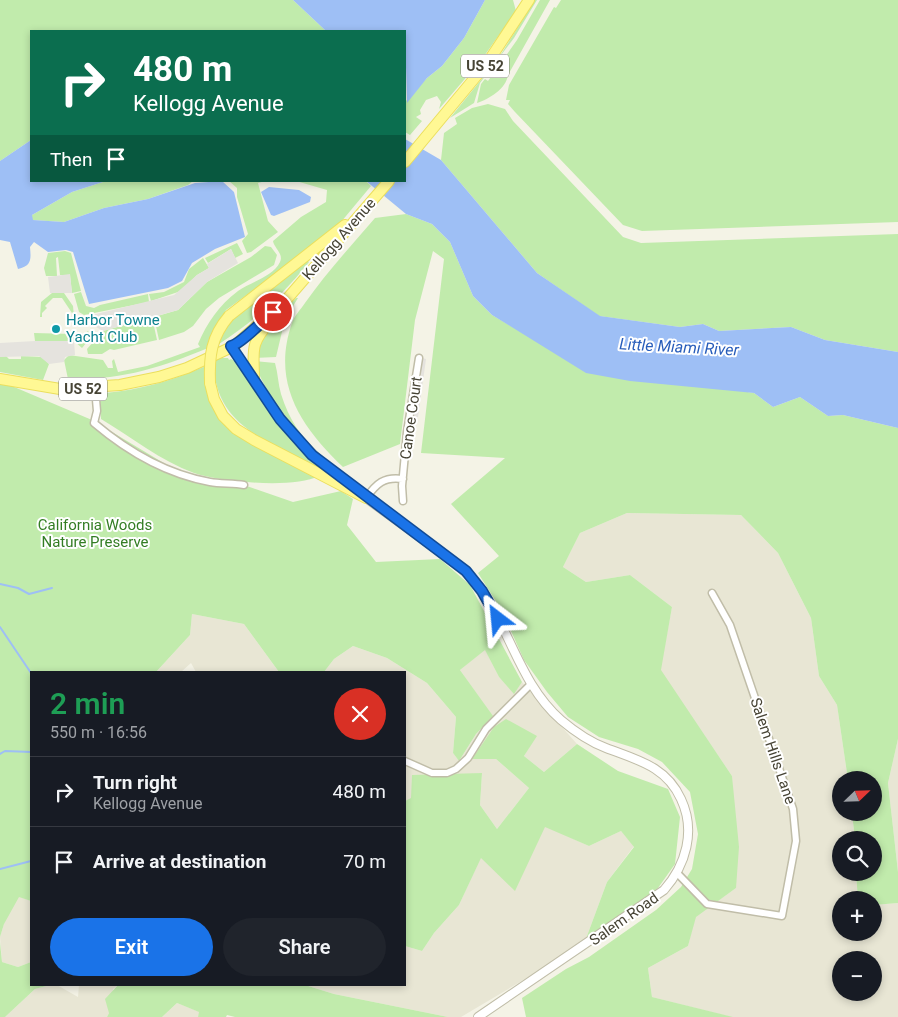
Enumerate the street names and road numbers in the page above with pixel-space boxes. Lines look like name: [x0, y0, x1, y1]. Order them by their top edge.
road number: US 52: [461, 54, 509, 78]
street label: Kellogg Avenue: [299, 194, 379, 284]
street label: Canoe Court: [396, 375, 426, 461]
road number: US 52: [59, 378, 107, 400]
street label: Salem Hills Lane: [746, 696, 800, 807]
street label: Salem Road: [586, 889, 662, 949]

